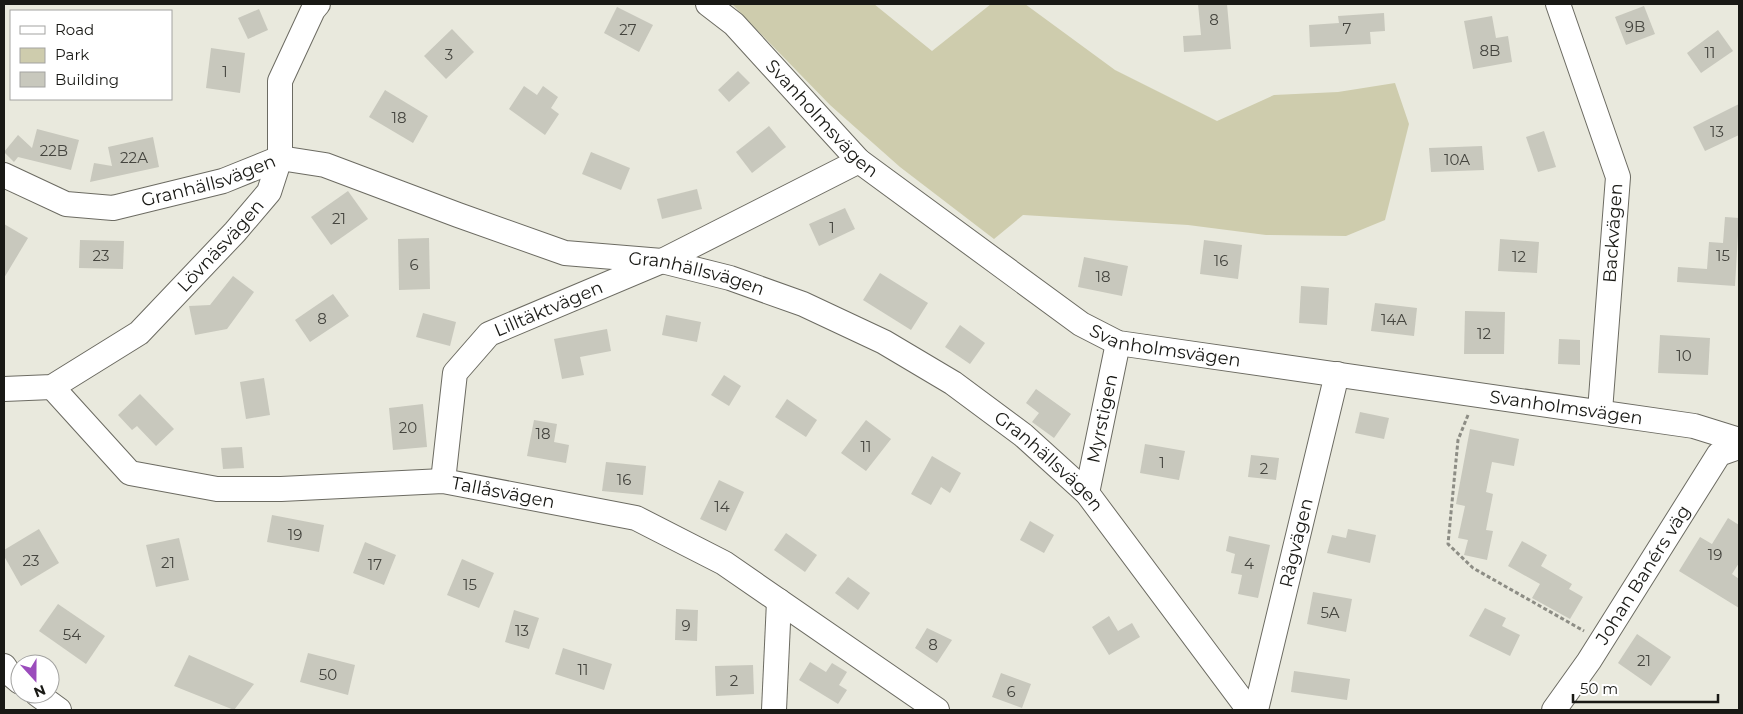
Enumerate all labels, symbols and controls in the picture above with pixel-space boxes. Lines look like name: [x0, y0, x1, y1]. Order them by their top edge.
legend: [10, 10, 172, 100]
house number: 8: [1209, 10, 1219, 29]
house number: 9B: [1625, 17, 1645, 36]
house number: 7: [1343, 19, 1352, 38]
text: Road: [55, 20, 94, 39]
house number: 27: [619, 20, 637, 39]
house number: 8B: [1480, 41, 1500, 60]
house number: 11: [1705, 43, 1715, 62]
text: Park: [55, 45, 89, 64]
house number: 3: [445, 45, 453, 64]
street label: Svanholmsvägen: [761, 55, 882, 182]
house number: 1: [222, 62, 228, 81]
text: Building: [55, 70, 119, 89]
house number: 18: [392, 108, 407, 127]
house number: 13: [1710, 122, 1724, 141]
house number: 22B: [40, 141, 68, 160]
house number: 22A: [120, 148, 148, 167]
street label: Granhällsvägen: [139, 150, 279, 212]
house number: 10A: [1444, 150, 1470, 169]
street label: Backvägen: [1599, 182, 1627, 284]
street label: Lövnäsvägen: [173, 195, 269, 297]
house number: 21: [332, 209, 346, 228]
house number: 1: [829, 218, 835, 237]
house number: 23: [93, 246, 109, 265]
house number: 15: [1716, 246, 1730, 265]
street label: Granhällsvägen: [627, 247, 768, 300]
house number: 12: [1512, 247, 1526, 266]
house number: 16: [1214, 251, 1228, 270]
house number: 6: [409, 255, 419, 274]
house number: 18: [1096, 267, 1111, 286]
street label: Lilltäktvägen: [491, 276, 606, 342]
house number: 8: [317, 309, 327, 328]
house number: 14A: [1381, 310, 1407, 329]
street label: Svanholmsvägen: [1086, 319, 1242, 372]
house number: 12: [1477, 324, 1491, 343]
house number: 10: [1676, 346, 1692, 365]
street label: Myrstigen: [1082, 372, 1122, 465]
street label: Svanholmsvägen: [1488, 386, 1644, 429]
street label: Granhällsvägen: [990, 406, 1108, 516]
house number: 20: [399, 418, 417, 437]
house number: 18: [536, 424, 551, 443]
house number: 11: [861, 437, 871, 456]
house number: 1: [1159, 453, 1165, 472]
house number: 2: [1260, 459, 1268, 478]
house number: 16: [617, 470, 631, 489]
street label: Tallåsvägen: [450, 472, 557, 513]
street label: Rågvägen: [1275, 496, 1318, 590]
house number: 14: [714, 497, 730, 516]
street label: Johan Banérs väg: [1591, 501, 1695, 649]
house number: 19: [288, 525, 302, 544]
house number: 19: [1708, 545, 1722, 564]
house number: 23: [23, 551, 39, 570]
house number: 21: [161, 553, 175, 572]
house number: 4: [1244, 554, 1254, 573]
house number: 17: [368, 555, 382, 574]
house number: 15: [463, 575, 477, 594]
house number: 5A: [1320, 603, 1340, 622]
house number: 9: [681, 616, 691, 635]
house number: 13: [515, 621, 529, 640]
house number: 54: [63, 625, 81, 644]
house number: 8: [928, 635, 938, 654]
house number: 21: [1637, 651, 1651, 670]
north arrow: [10, 654, 60, 704]
house number: 11: [578, 660, 588, 679]
house number: 50: [319, 665, 337, 684]
house number: 2: [730, 671, 738, 690]
scale bar: [1573, 672, 1718, 704]
text: 50 m: [1580, 679, 1618, 698]
text: N: [31, 681, 48, 702]
house number: 6: [1006, 682, 1016, 701]

